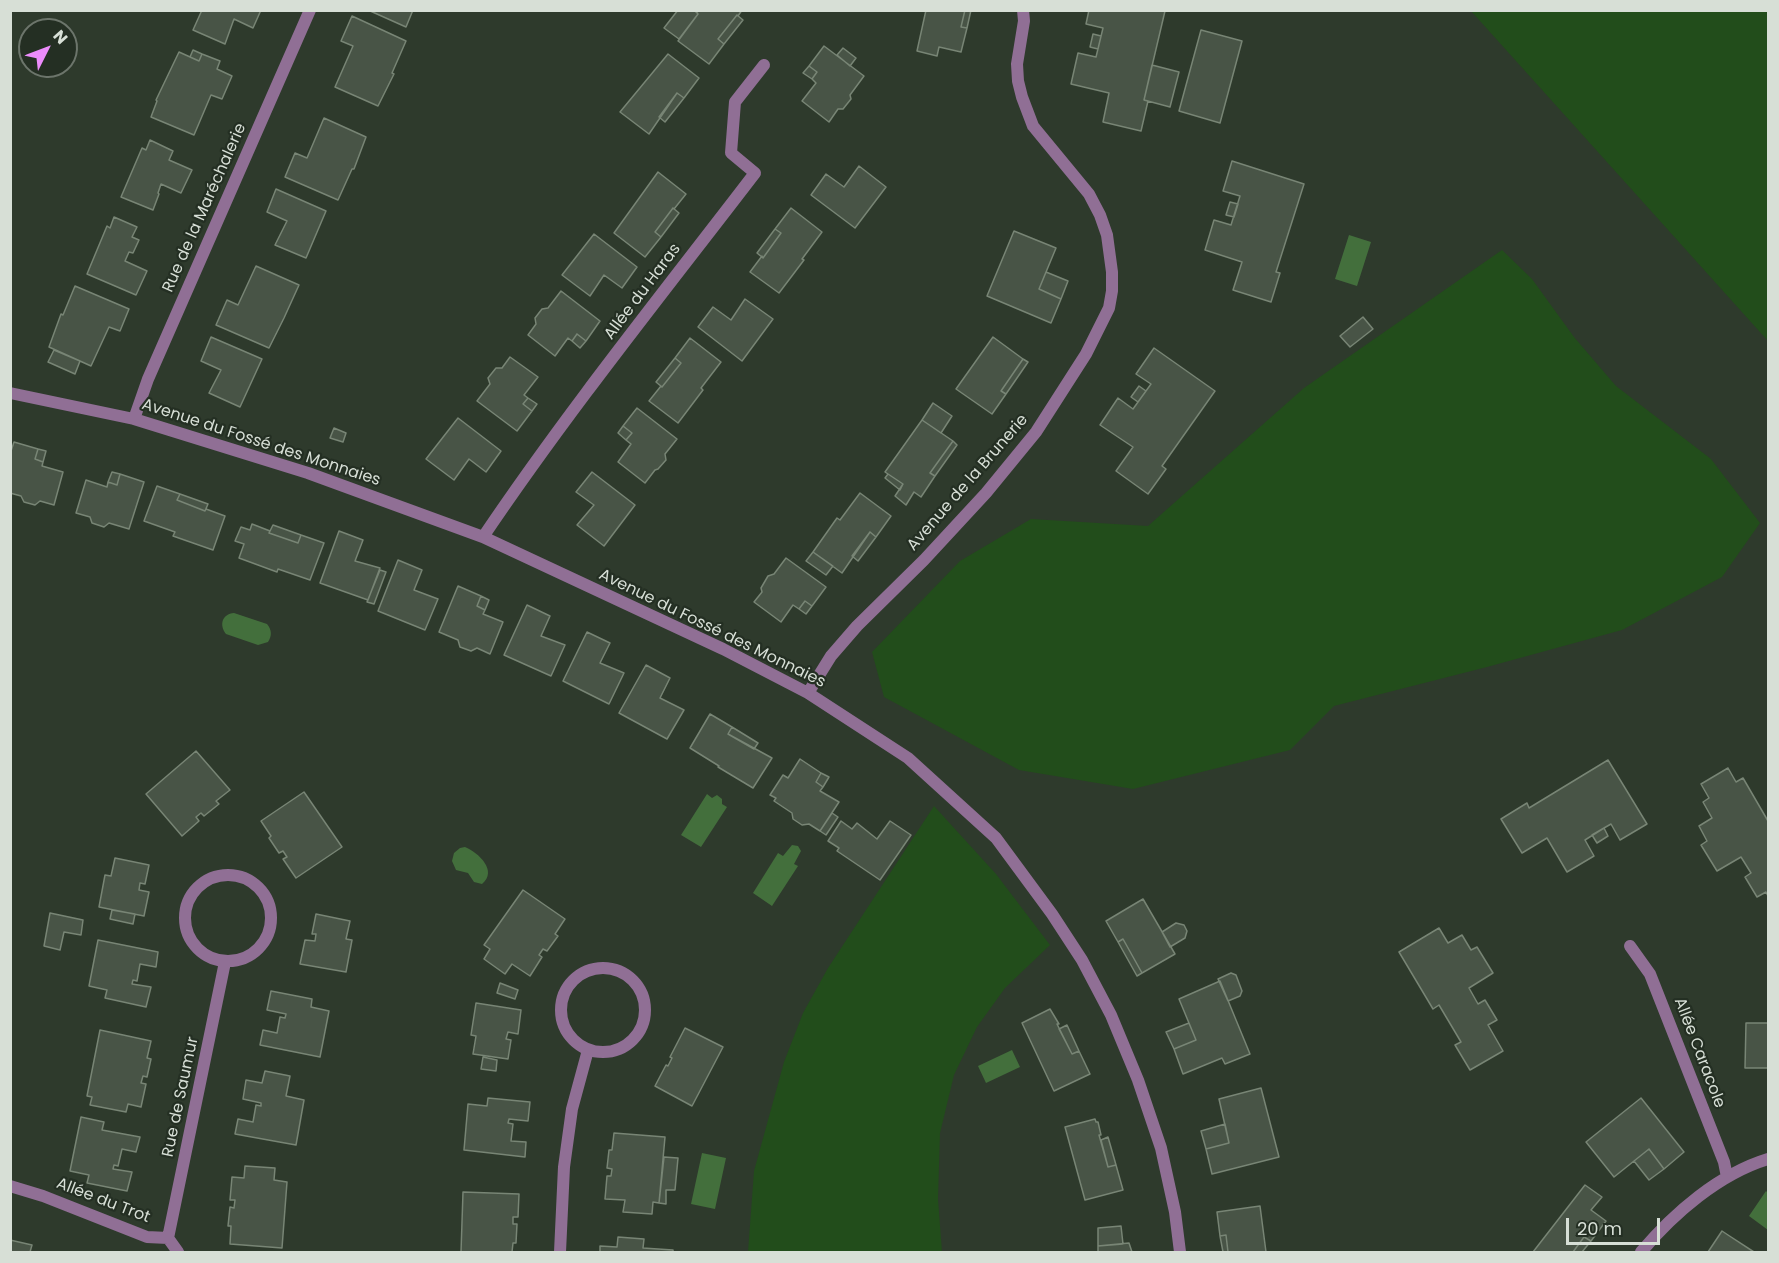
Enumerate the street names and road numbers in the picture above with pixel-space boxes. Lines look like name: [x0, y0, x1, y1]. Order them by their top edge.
street label: Rue de la Maréchalerie: [159, 120, 251, 296]
street label: Allée du Haras: [601, 240, 685, 344]
street label: Avenue du Fossé des Monnaies: [139, 395, 383, 491]
street label: Avenue de la Brunerie: [904, 411, 1032, 555]
street label: Avenue du Fossé des Monnaies: [596, 566, 828, 692]
street label: Allée Caracole: [1669, 995, 1729, 1111]
street label: Rue de Saumur: [159, 1035, 203, 1159]
street label: Allée du Trot: [53, 1174, 153, 1228]

